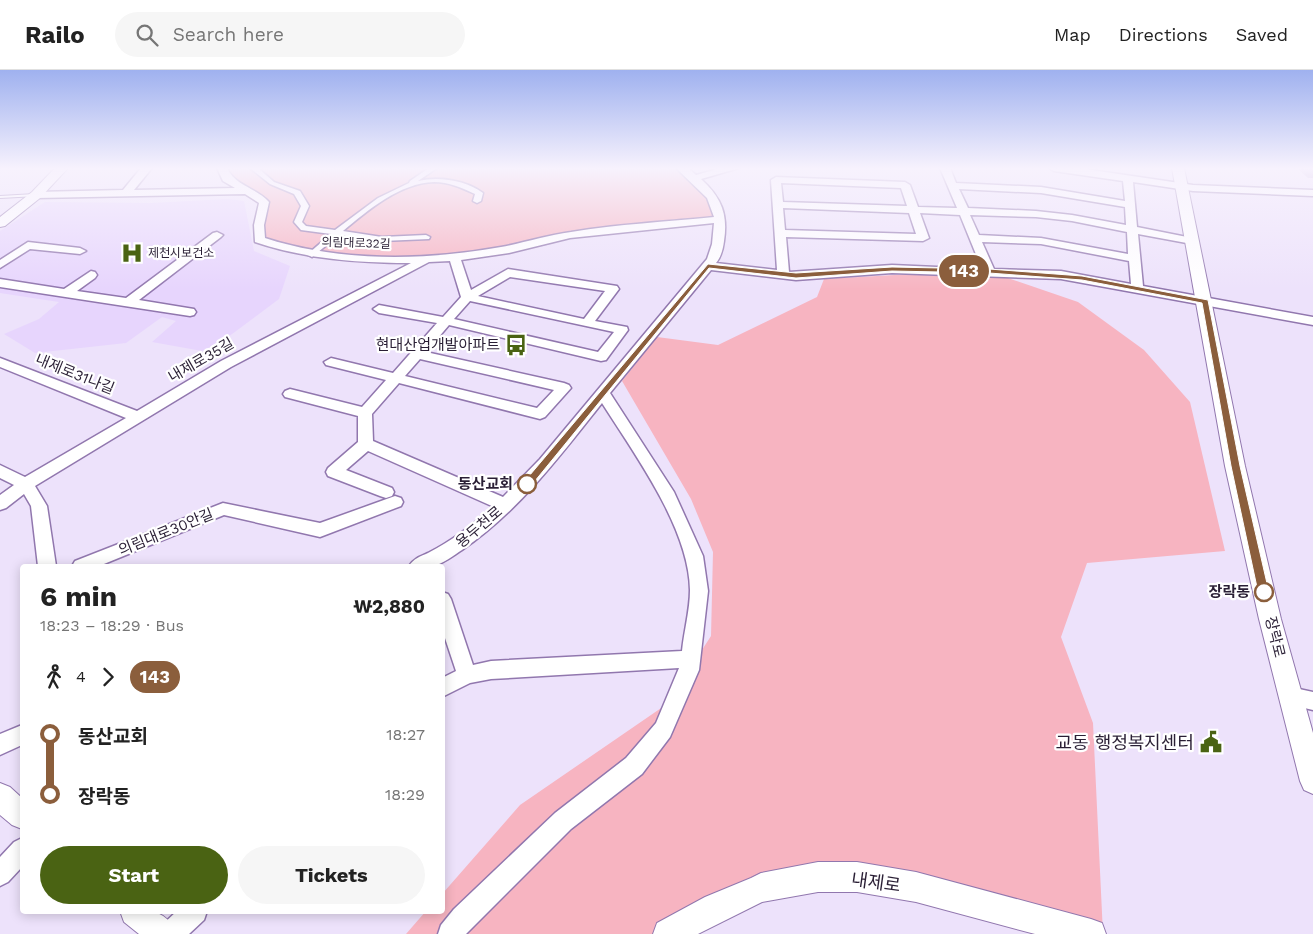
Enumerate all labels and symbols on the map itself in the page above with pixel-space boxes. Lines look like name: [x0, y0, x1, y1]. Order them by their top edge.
street label: 의림대로32길: [321, 235, 391, 251]
hospital icon: 제천시보건소: [119, 240, 145, 266]
place label: 제천시보건소: [148, 246, 214, 260]
line badge: 143: [935, 255, 993, 287]
bus stop icon: 현대산업개발아파트: [503, 332, 529, 358]
street label: 내제로35길: [165, 334, 237, 386]
place label: 현대산업개발아파트: [376, 336, 500, 354]
street label: 내제로31나길: [33, 350, 117, 398]
marker: 동산교회: [517, 474, 537, 494]
place label: 동산교회: [458, 475, 513, 493]
street label: 용두천로: [452, 502, 506, 552]
street label: 의림대로30안길: [116, 505, 216, 559]
marker: 장락동: [1254, 582, 1274, 602]
place label: 장락동: [1209, 583, 1250, 601]
street label: 장락로: [1261, 615, 1289, 659]
public building icon: 교동 행정복지센터: [1198, 729, 1224, 755]
place label: 교동 행정복지센터: [1055, 732, 1194, 753]
street label: 내제로: [850, 868, 902, 896]

